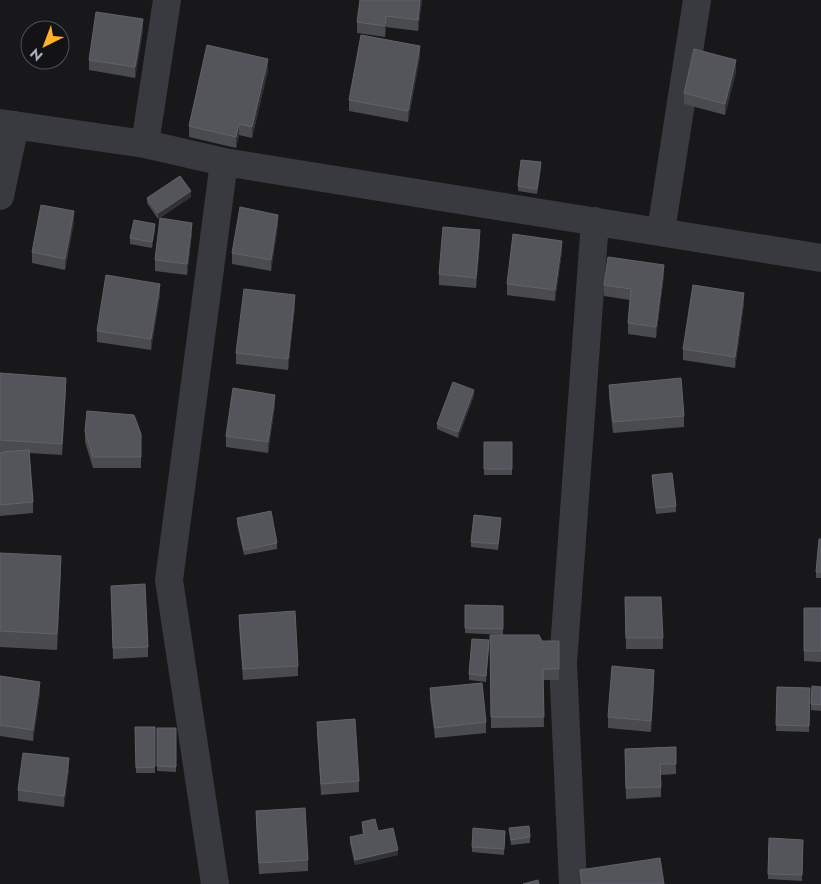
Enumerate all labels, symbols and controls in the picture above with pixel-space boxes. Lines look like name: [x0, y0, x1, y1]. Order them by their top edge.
north arrow: [20, 20, 70, 70]
text: N: [25, 44, 47, 66]

